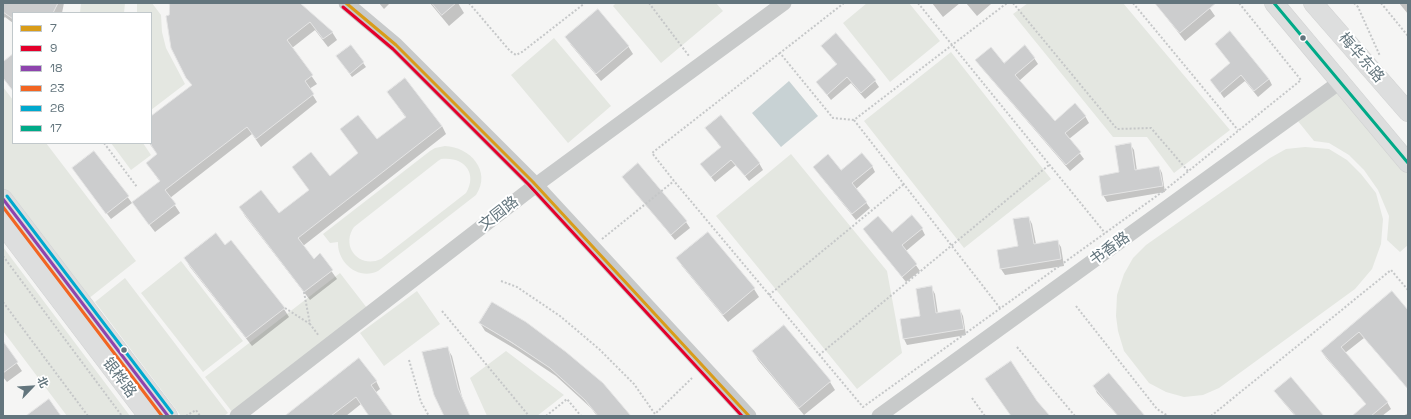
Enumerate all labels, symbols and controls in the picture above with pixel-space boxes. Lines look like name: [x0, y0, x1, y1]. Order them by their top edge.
legend: [12, 12, 152, 144]
text: 7: [50, 20, 57, 36]
street label: 梅华东路: [1335, 29, 1387, 87]
unlabelled marker: [1298, 33, 1308, 43]
text: 9: [50, 40, 57, 56]
text: 18: [50, 60, 63, 76]
text: 23: [50, 80, 64, 96]
text: 26: [50, 100, 65, 116]
text: 17: [50, 120, 62, 136]
street label: 文园路: [476, 193, 522, 235]
street label: 书香路: [1087, 228, 1133, 270]
unlabelled marker: [119, 345, 129, 355]
street label: 银桦路: [98, 355, 140, 401]
north arrow: [12, 367, 52, 407]
text: 北: [34, 374, 52, 390]

